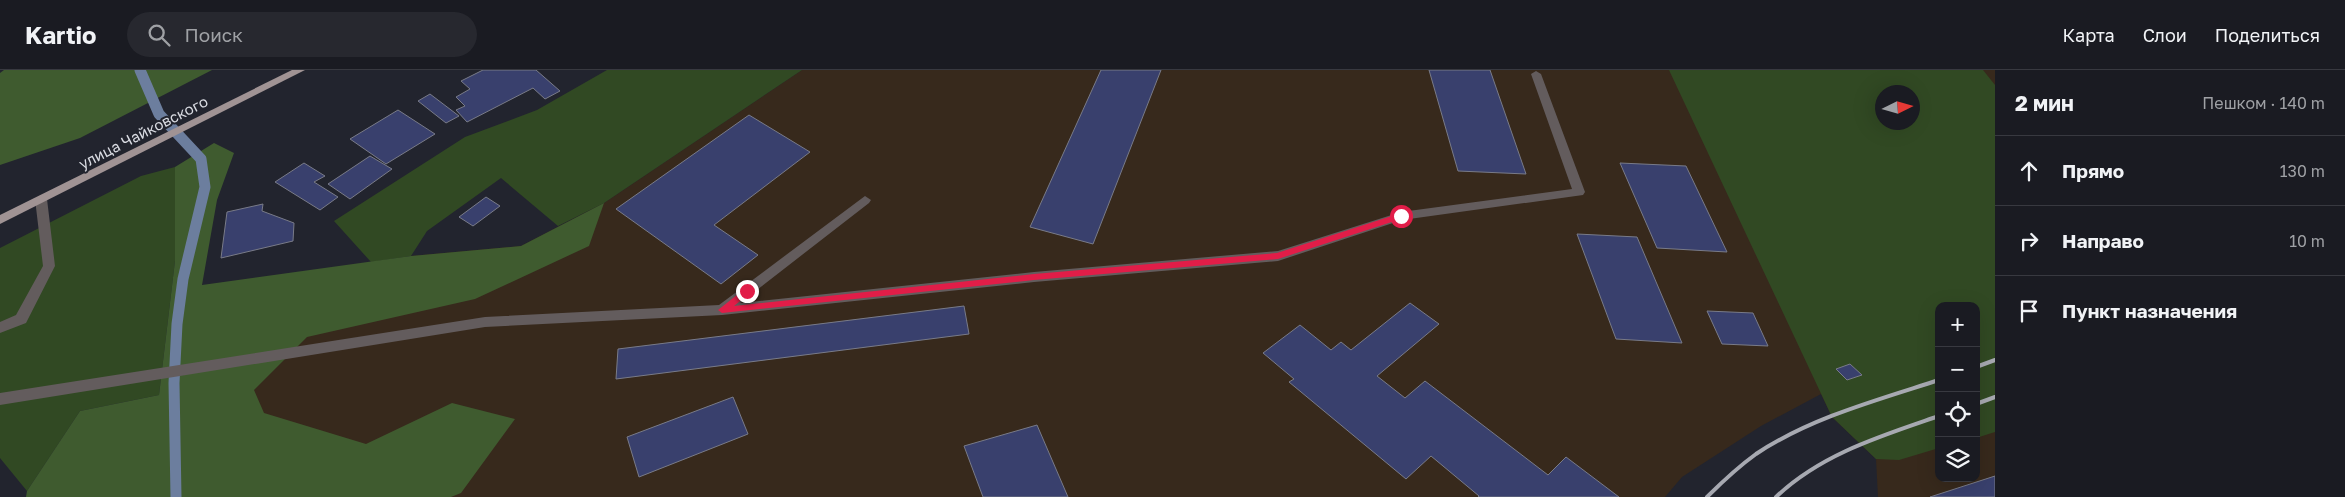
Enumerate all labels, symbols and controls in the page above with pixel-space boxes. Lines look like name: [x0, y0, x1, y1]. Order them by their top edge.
search box: [127, 12, 477, 57]
text: Kartio: [25, 20, 97, 49]
icon: search: [145, 21, 173, 49]
text: Поиск: [185, 23, 243, 46]
text: Карта: [2063, 24, 2115, 46]
text: Слои: [2143, 24, 2187, 46]
text: Поделиться: [2215, 24, 2320, 46]
north arrow: [1875, 85, 1920, 130]
text: 2 мин: [2015, 90, 2074, 116]
street label: улица Чайковского: [75, 92, 211, 172]
text: Пешком · 140 m: [2202, 93, 2325, 113]
icon: ahead: [2015, 157, 2043, 185]
text: Прямо: [2062, 159, 2124, 182]
text: 130 m: [2280, 161, 2325, 181]
route start: [1390, 205, 1413, 228]
icon: right: [2015, 227, 2043, 255]
text: Направо: [2062, 229, 2144, 252]
text: 10 m: [2289, 231, 2325, 251]
route end: [736, 280, 759, 303]
icon: arrive: [2015, 297, 2043, 325]
text: Пункт назначения: [2062, 299, 2237, 322]
map controls: [1935, 302, 1980, 482]
button: +: [1935, 302, 1980, 347]
button: −: [1935, 347, 1980, 392]
button: locate: [1935, 392, 1980, 437]
button: layers: [1935, 437, 1980, 482]

